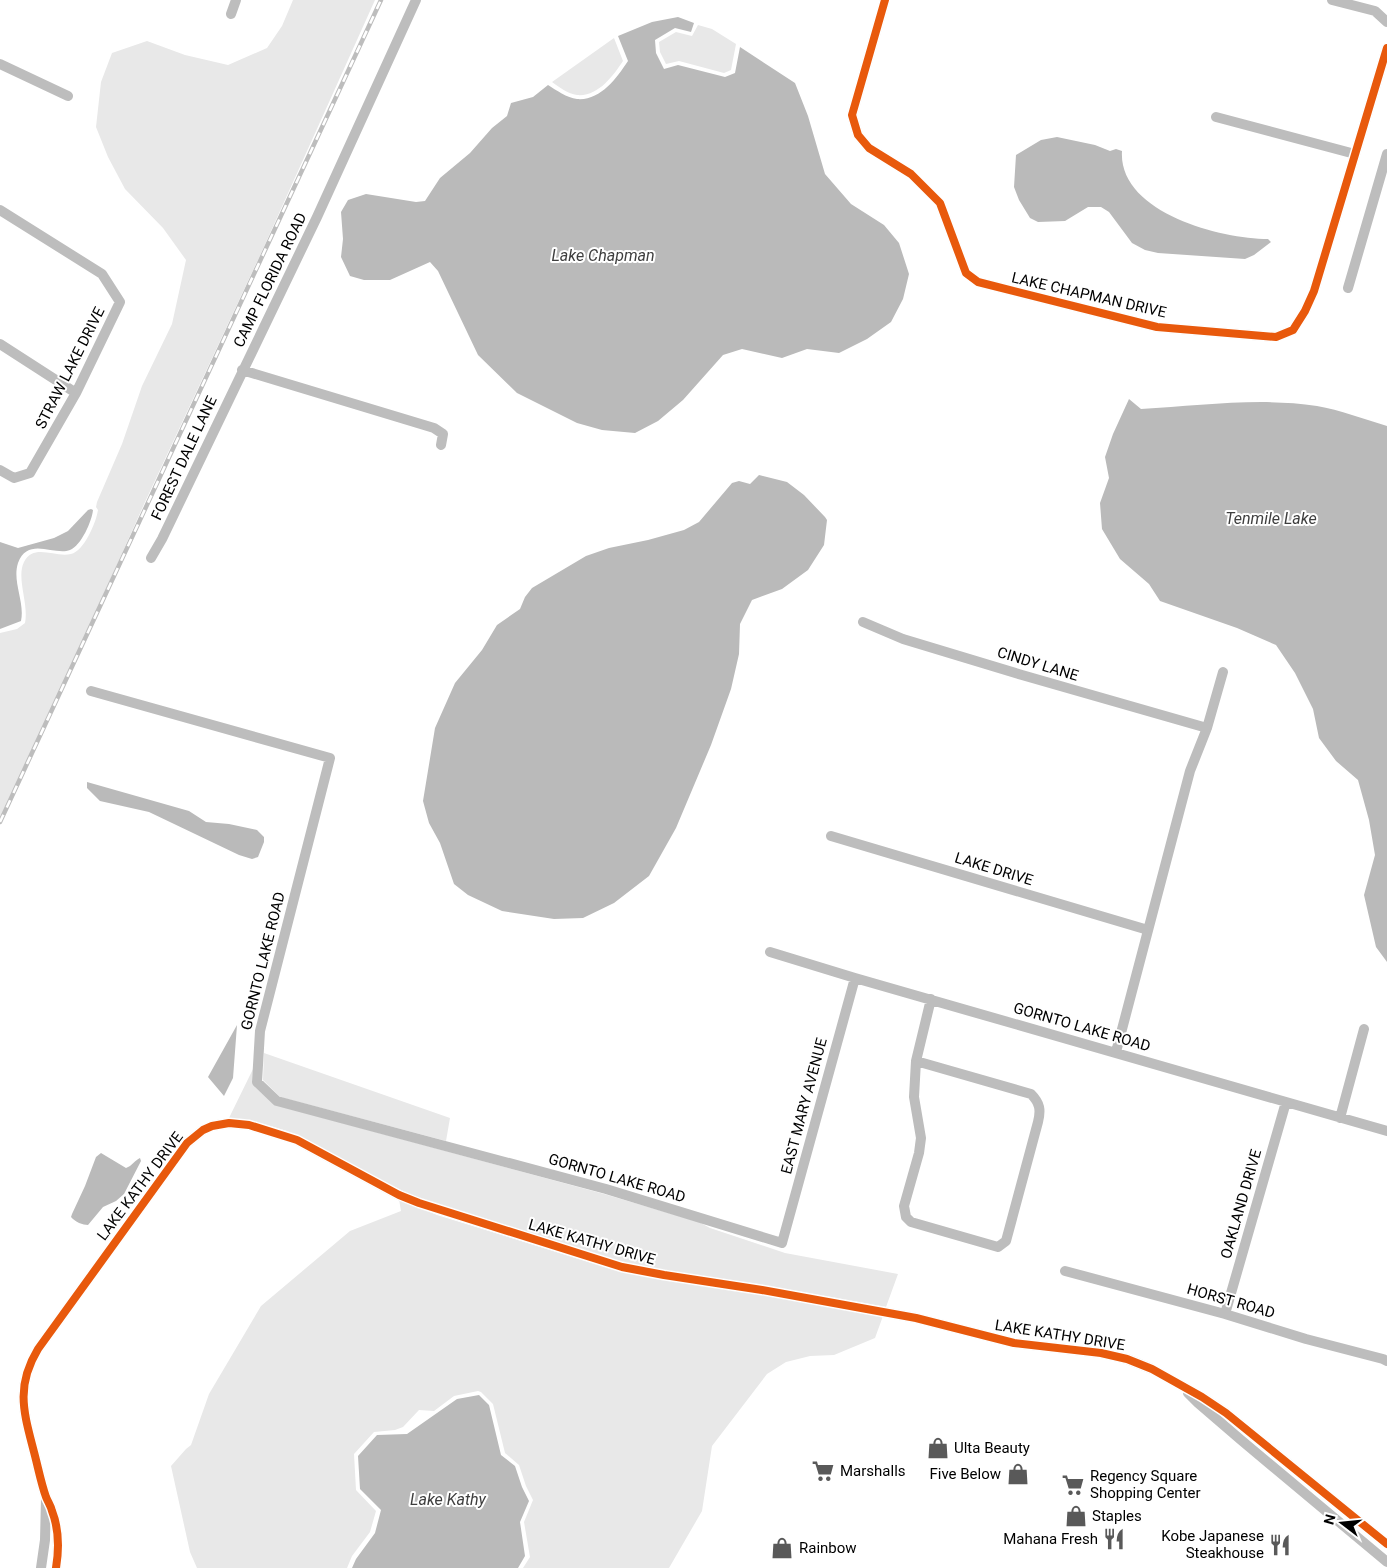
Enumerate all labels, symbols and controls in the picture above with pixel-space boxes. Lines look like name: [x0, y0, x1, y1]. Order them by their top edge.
street label: CAMP FLORIDA ROAD: [230, 210, 310, 350]
water label: Lake Chapman: [551, 246, 655, 265]
street label: LAKE CHAPMAN DRIVE: [1010, 268, 1169, 322]
street label: STRAW LAKE DRIVE: [31, 304, 109, 432]
street label: FOREST DALE LANE: [147, 393, 221, 523]
water label: Tenmile Lake: [1225, 509, 1317, 528]
street label: CINDY LANE: [995, 643, 1081, 685]
street label: LAKE DRIVE: [953, 849, 1036, 890]
street label: GORNTO LAKE ROAD: [237, 890, 289, 1032]
street label: GORNTO LAKE ROAD: [1011, 999, 1153, 1055]
street label: EAST MARY AVENUE: [777, 1035, 831, 1176]
street label: LAKE KATHY DRIVE: [93, 1128, 187, 1244]
street label: OAKLAND DRIVE: [1217, 1147, 1265, 1261]
street label: GORNTO LAKE ROAD: [546, 1150, 688, 1206]
street label: LAKE KATHY DRIVE: [526, 1215, 658, 1269]
street label: HORST ROAD: [1185, 1280, 1277, 1322]
street label: LAKE KATHY DRIVE: [994, 1316, 1127, 1354]
shop icon: Ulta Beauty: [925, 1435, 951, 1461]
place label: Ulta Beauty: [954, 1439, 1030, 1457]
supermarket icon: Marshalls: [810, 1458, 836, 1484]
shop icon: Five Below: [1005, 1461, 1031, 1487]
place label: Marshalls: [840, 1462, 906, 1480]
place label: Five Below: [929, 1465, 1001, 1483]
place label: Regency Square Shopping Center: [1090, 1467, 1201, 1502]
supermarket icon: Regency Square Shopping Center: [1060, 1472, 1086, 1498]
water label: Lake Kathy: [410, 1490, 487, 1509]
north arrow: [1317, 1498, 1367, 1548]
shop icon: Staples: [1063, 1503, 1089, 1529]
place label: Staples: [1092, 1507, 1142, 1525]
text: N: [1320, 1512, 1339, 1526]
restaurant icon: Mahana Fresh: [1101, 1526, 1127, 1552]
place label: Kobe Japanese Steakhouse: [1161, 1527, 1264, 1562]
place label: Mahana Fresh: [1003, 1530, 1098, 1548]
restaurant icon: Kobe Japanese Steakhouse: [1267, 1532, 1293, 1558]
shop icon: Rainbow: [769, 1535, 795, 1561]
place label: Rainbow: [799, 1539, 857, 1557]

